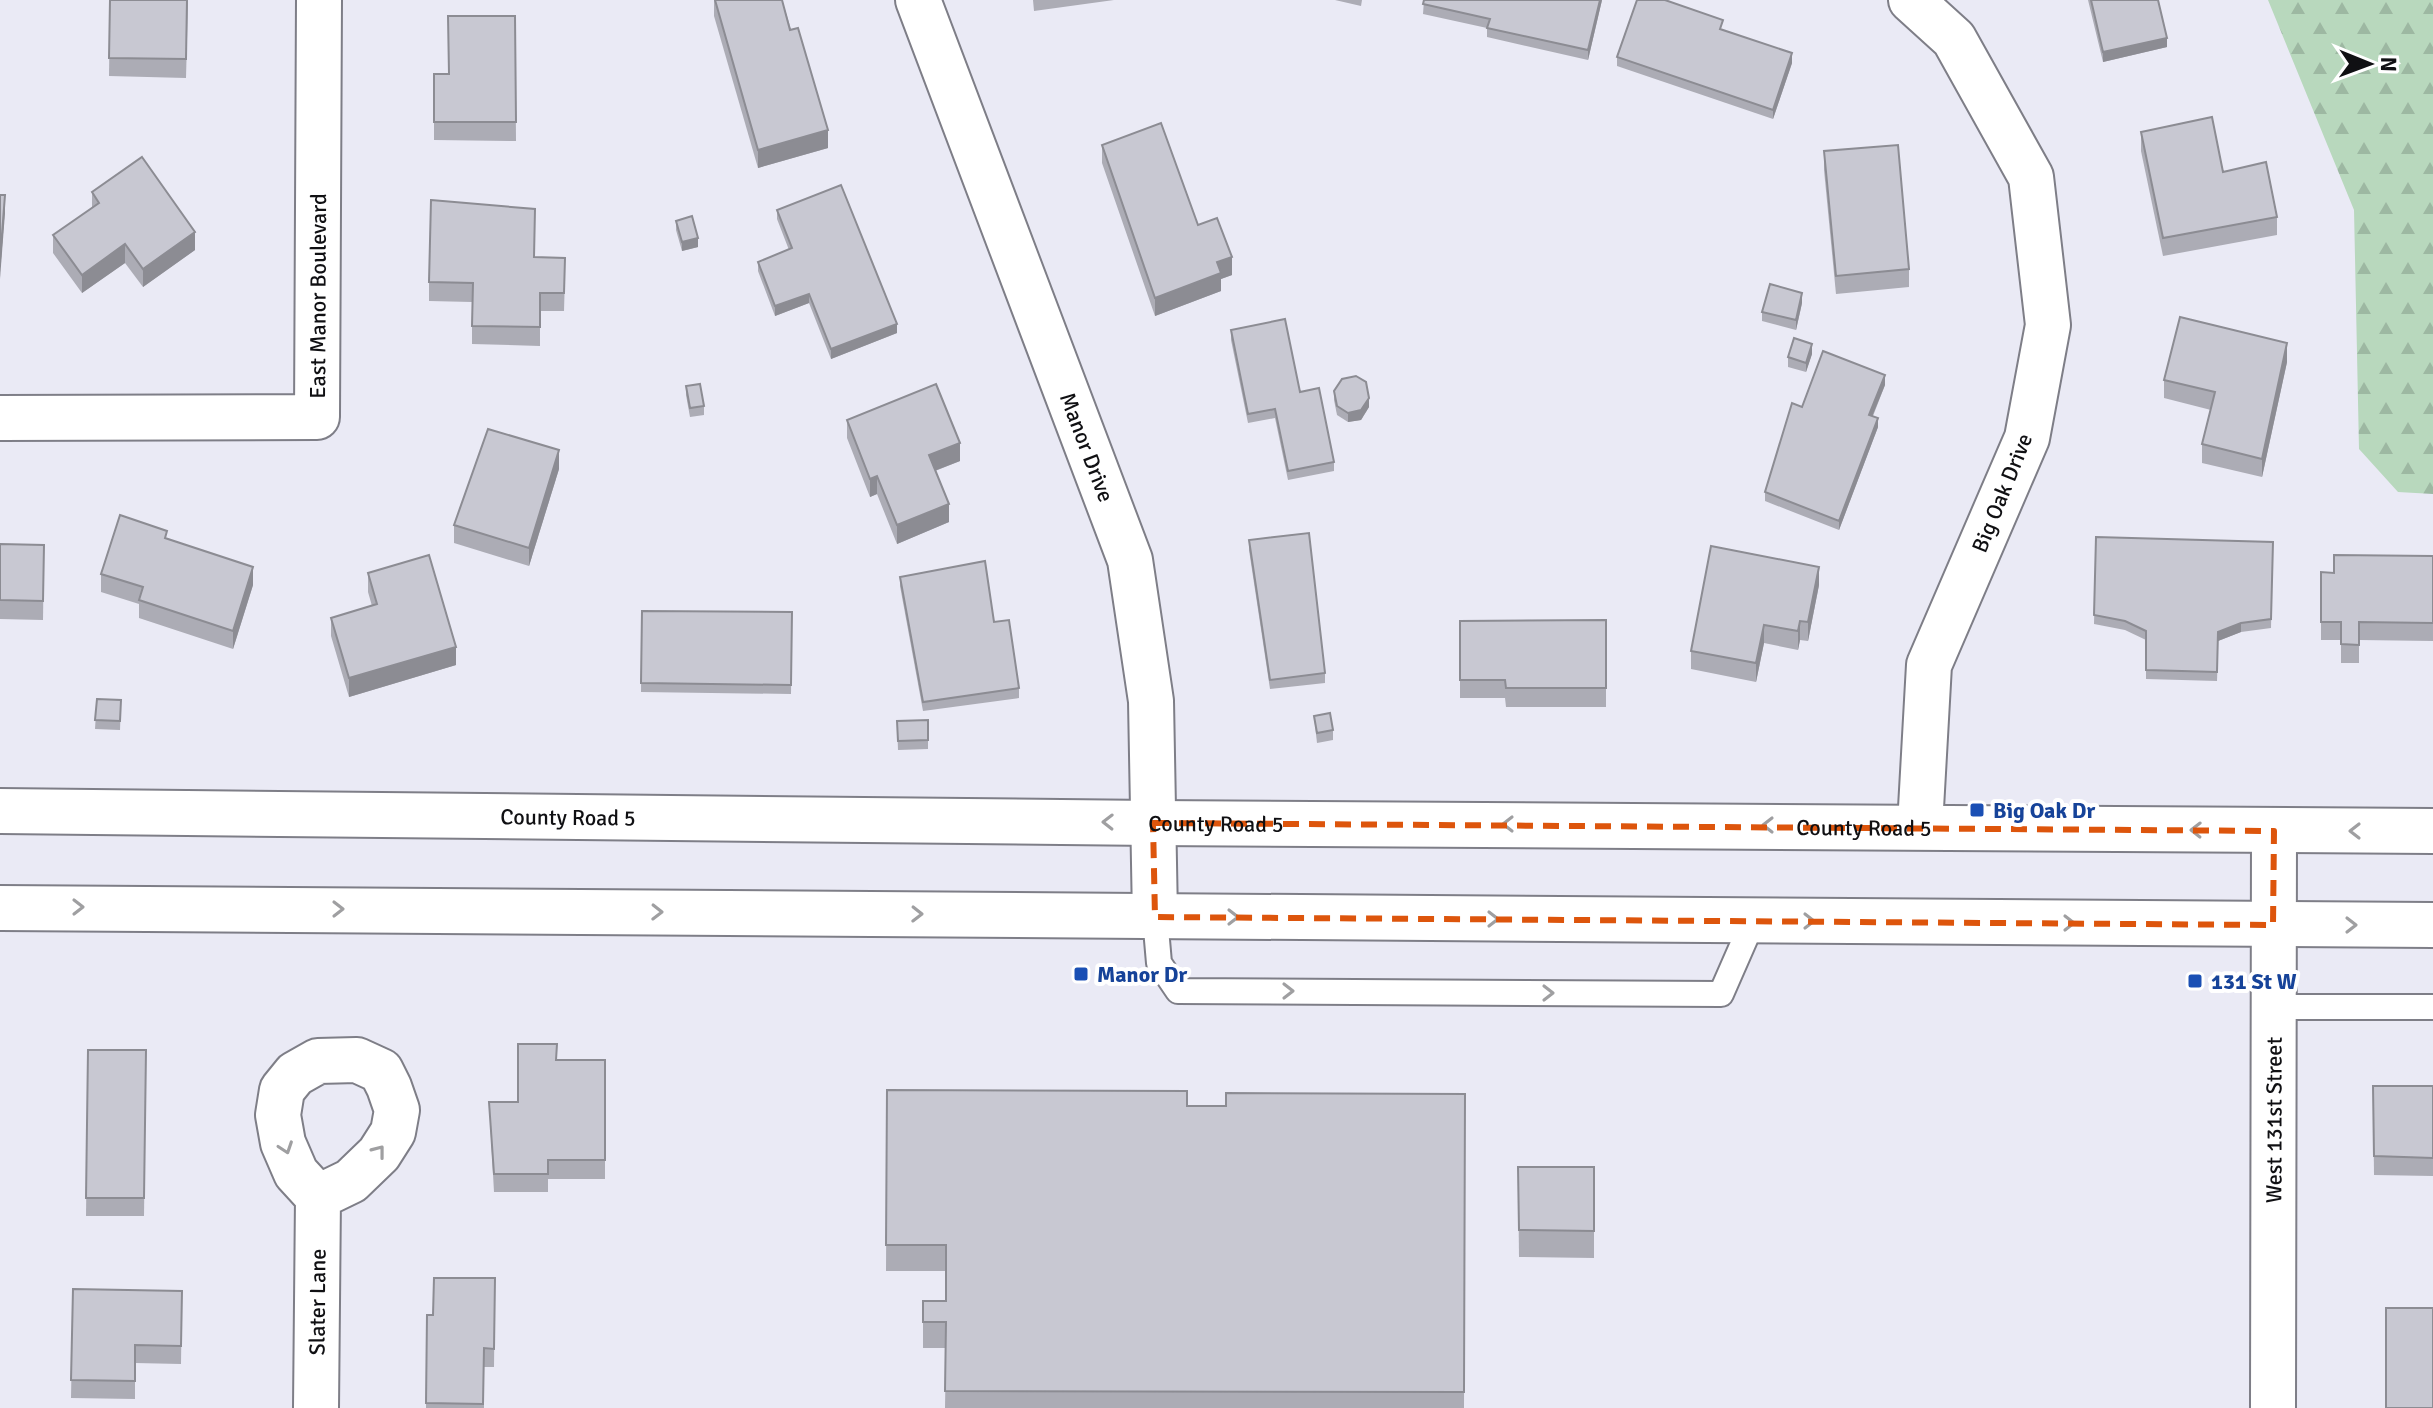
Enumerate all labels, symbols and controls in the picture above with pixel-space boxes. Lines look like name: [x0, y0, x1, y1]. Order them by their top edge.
north arrow: [2329, 24, 2409, 104]
text: N: [2375, 56, 2402, 72]
street label: East Manor Boulevard: [304, 193, 332, 399]
street label: Manor Drive: [1054, 389, 1120, 505]
street label: Big Oak Drive: [1966, 429, 2038, 557]
place label: Big Oak Dr: [1993, 797, 2095, 824]
marker: Big Oak Dr: [1968, 801, 1986, 819]
street label: County Road 5: [500, 803, 636, 831]
street label: County Road 5: [1148, 809, 1284, 837]
one-way arrow: [1101, 814, 1114, 831]
street label: County Road 5: [1796, 814, 1932, 841]
one-way arrow: [1501, 815, 1514, 833]
one-way arrow: [1761, 817, 1774, 834]
one-way arrow: [2189, 821, 2202, 838]
one-way arrow: [2348, 822, 2361, 840]
one-way arrow: [72, 898, 85, 916]
one-way arrow: [332, 900, 345, 918]
one-way arrow: [651, 903, 664, 921]
one-way arrow: [911, 905, 924, 923]
one-way arrow: [1227, 908, 1240, 926]
one-way arrow: [1487, 910, 1500, 928]
one-way arrow: [1803, 913, 1816, 930]
one-way arrow: [2063, 914, 2076, 932]
one-way arrow: [2345, 916, 2358, 934]
place label: Manor Dr: [1097, 961, 1187, 988]
marker: Manor Dr: [1072, 965, 1090, 983]
place label: 131 St W: [2211, 968, 2297, 995]
marker: 131 St W: [2186, 972, 2204, 990]
one-way arrow: [1282, 983, 1295, 1000]
one-way arrow: [1542, 984, 1555, 1002]
street label: West 131st Street: [2260, 1037, 2287, 1203]
one-way arrow: [277, 1140, 293, 1154]
one-way arrow: [369, 1146, 384, 1160]
street label: Slater Lane: [303, 1249, 331, 1355]

